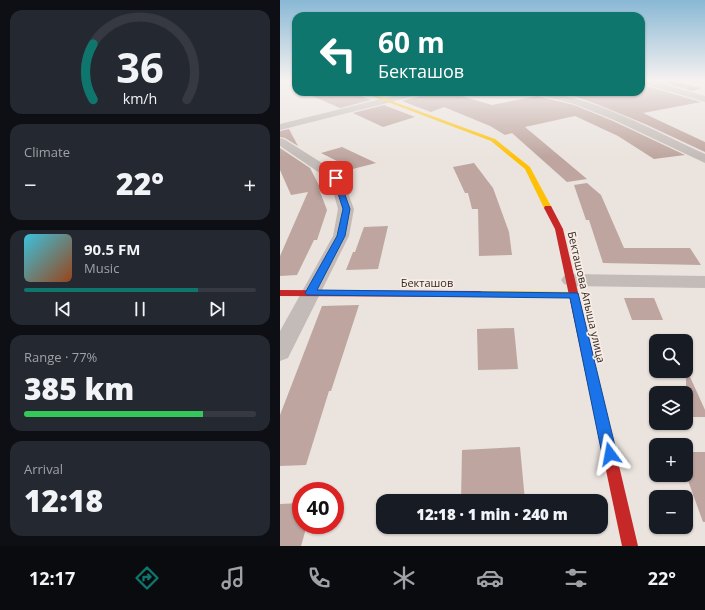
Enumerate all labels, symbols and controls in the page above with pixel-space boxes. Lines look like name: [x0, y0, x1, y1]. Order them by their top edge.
text: 60 m: [378, 23, 445, 61]
icon: left: [312, 28, 364, 80]
text: 36: [116, 39, 164, 95]
text: Бекташов: [378, 59, 464, 83]
text: km/h: [123, 89, 157, 108]
text: Climate: [24, 143, 70, 161]
pin: [319, 161, 353, 195]
text: 22°: [116, 163, 164, 204]
icon: arrive: [325, 167, 347, 189]
text: −: [24, 169, 37, 199]
text: +: [243, 169, 256, 199]
street label: Бекташова Апыша улица: [565, 230, 609, 364]
text: 90.5 FM: [84, 239, 140, 259]
text: Music: [84, 259, 119, 277]
street label: Бекташов: [401, 275, 453, 290]
icon: previous: [52, 298, 74, 320]
icon: pause: [129, 298, 151, 320]
icon: next: [206, 298, 228, 320]
map controls: [649, 334, 693, 534]
button: search: [649, 334, 693, 378]
text: Range · 77%: [24, 348, 97, 366]
text: 385 km: [24, 368, 134, 409]
button: layers: [649, 386, 693, 430]
position arrow: [589, 433, 631, 475]
button: +: [649, 438, 693, 482]
text: Arrival: [24, 460, 63, 478]
text: 12:18: [24, 480, 103, 521]
speed limit sign: 40: [292, 482, 344, 534]
button: −: [649, 490, 693, 534]
text: 12:18 · 1 min · 240 m: [416, 504, 568, 524]
icon: directions: [133, 564, 161, 592]
icon: music: [219, 564, 247, 592]
icon: phone: [305, 564, 333, 592]
icon: climate: [390, 564, 418, 592]
icon: car: [476, 564, 504, 592]
icon: filters: [562, 564, 590, 592]
text: 12:17: [29, 566, 75, 590]
text: 22°: [648, 566, 676, 590]

